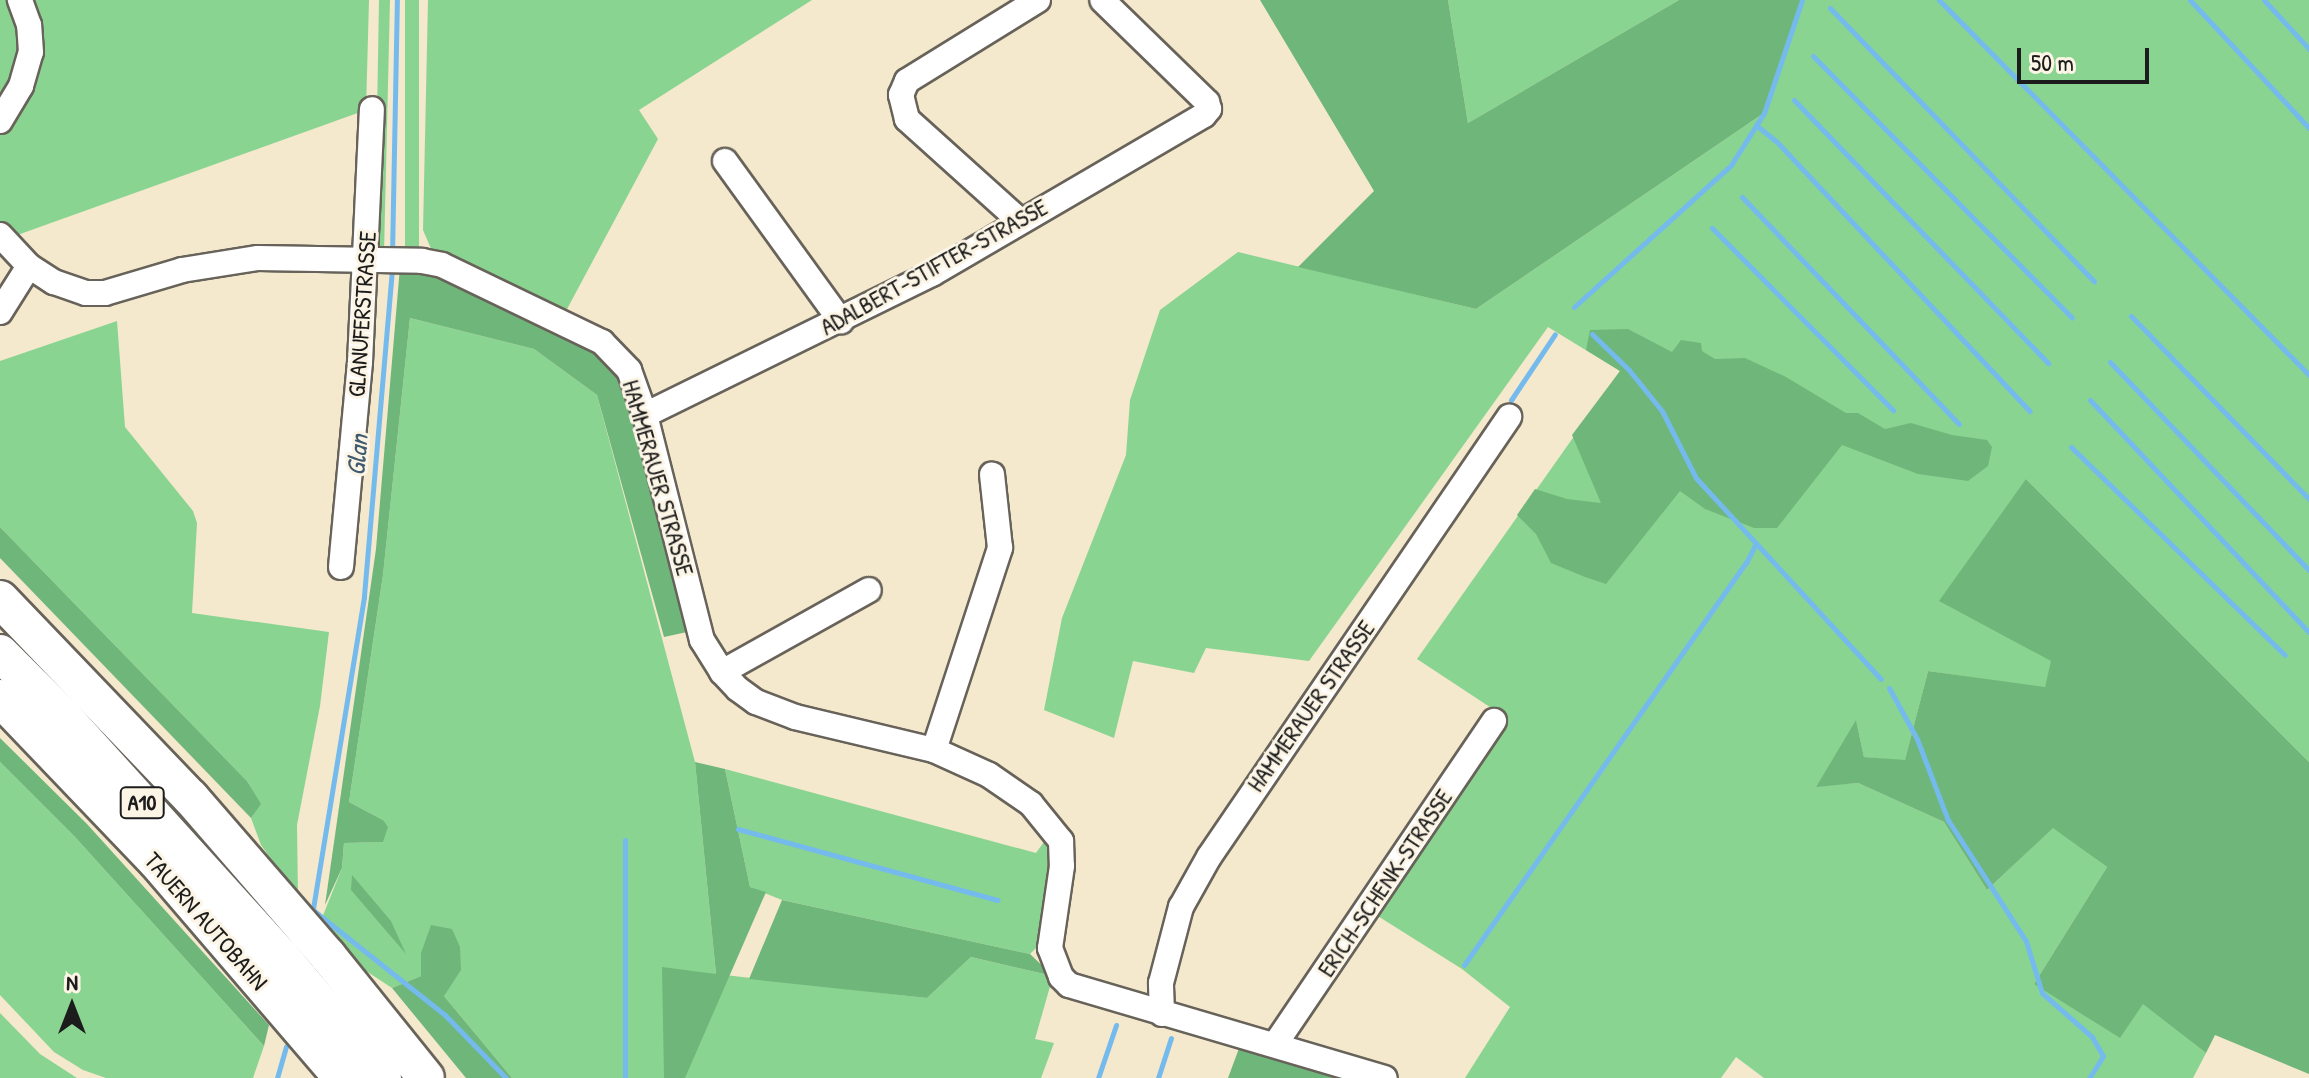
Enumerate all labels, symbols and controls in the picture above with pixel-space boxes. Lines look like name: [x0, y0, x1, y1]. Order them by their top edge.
scale bar: [2021, 32, 2153, 82]
text: 50 m: [2031, 46, 2074, 78]
street label: ADALBERT-STIFTER-STRASSE: [815, 193, 1053, 341]
street label: GLANUFERSTRASSE: [342, 230, 382, 398]
street label: HAMMERAUER STRASSE: [616, 377, 700, 579]
water label: Glan: [340, 433, 374, 477]
street label: HAMMERAUER STRASSE: [1241, 615, 1381, 797]
street label: ERICH-SCHENK-STRASSE: [1312, 784, 1458, 982]
road number: A10: [118, 785, 166, 821]
street label: TAUERN AUTOBAHN: [138, 846, 274, 996]
north arrow: [32, 966, 112, 1046]
text: N: [66, 967, 78, 997]

